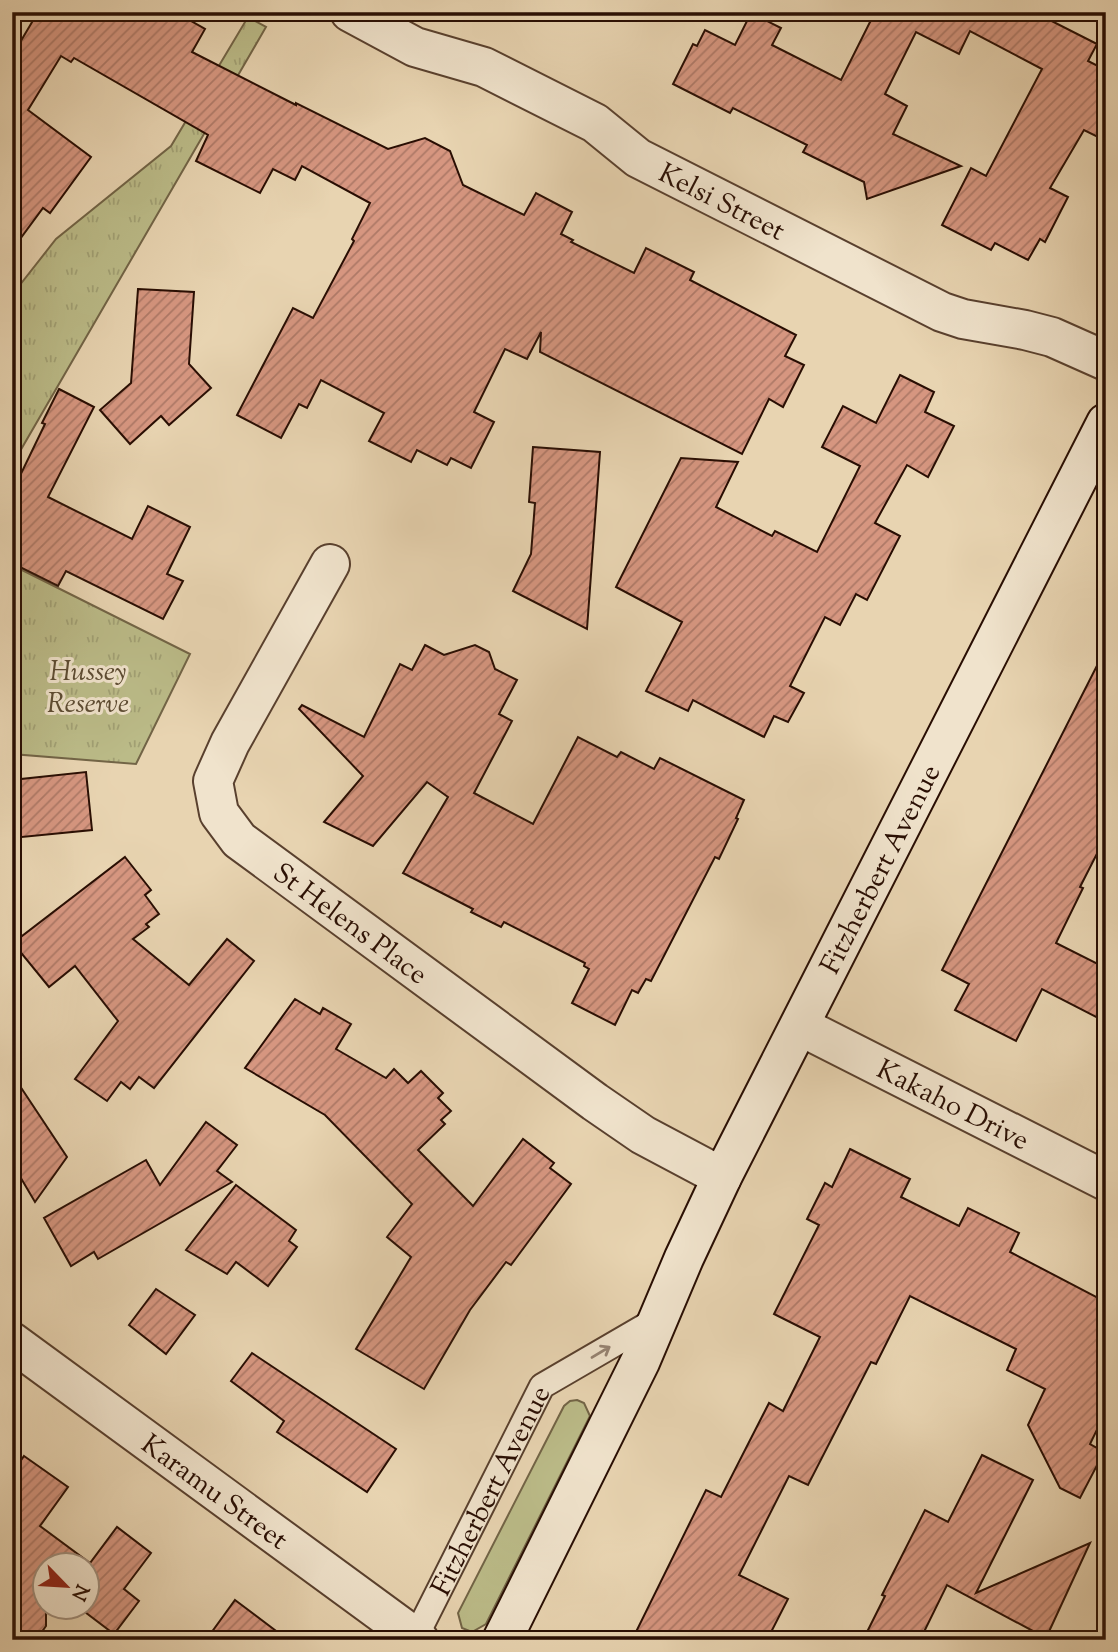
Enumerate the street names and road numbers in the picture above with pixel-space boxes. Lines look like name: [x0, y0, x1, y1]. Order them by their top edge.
street label: Kelsi Street: [651, 155, 792, 252]
street label: Fitzherbert Avenue: [812, 758, 952, 982]
street label: St Helens Place: [264, 854, 435, 995]
street label: Kakaho Drive: [869, 1051, 1035, 1162]
street label: Fitzherbert Avenue: [423, 1379, 562, 1603]
street label: Karamu Street: [132, 1426, 296, 1561]

